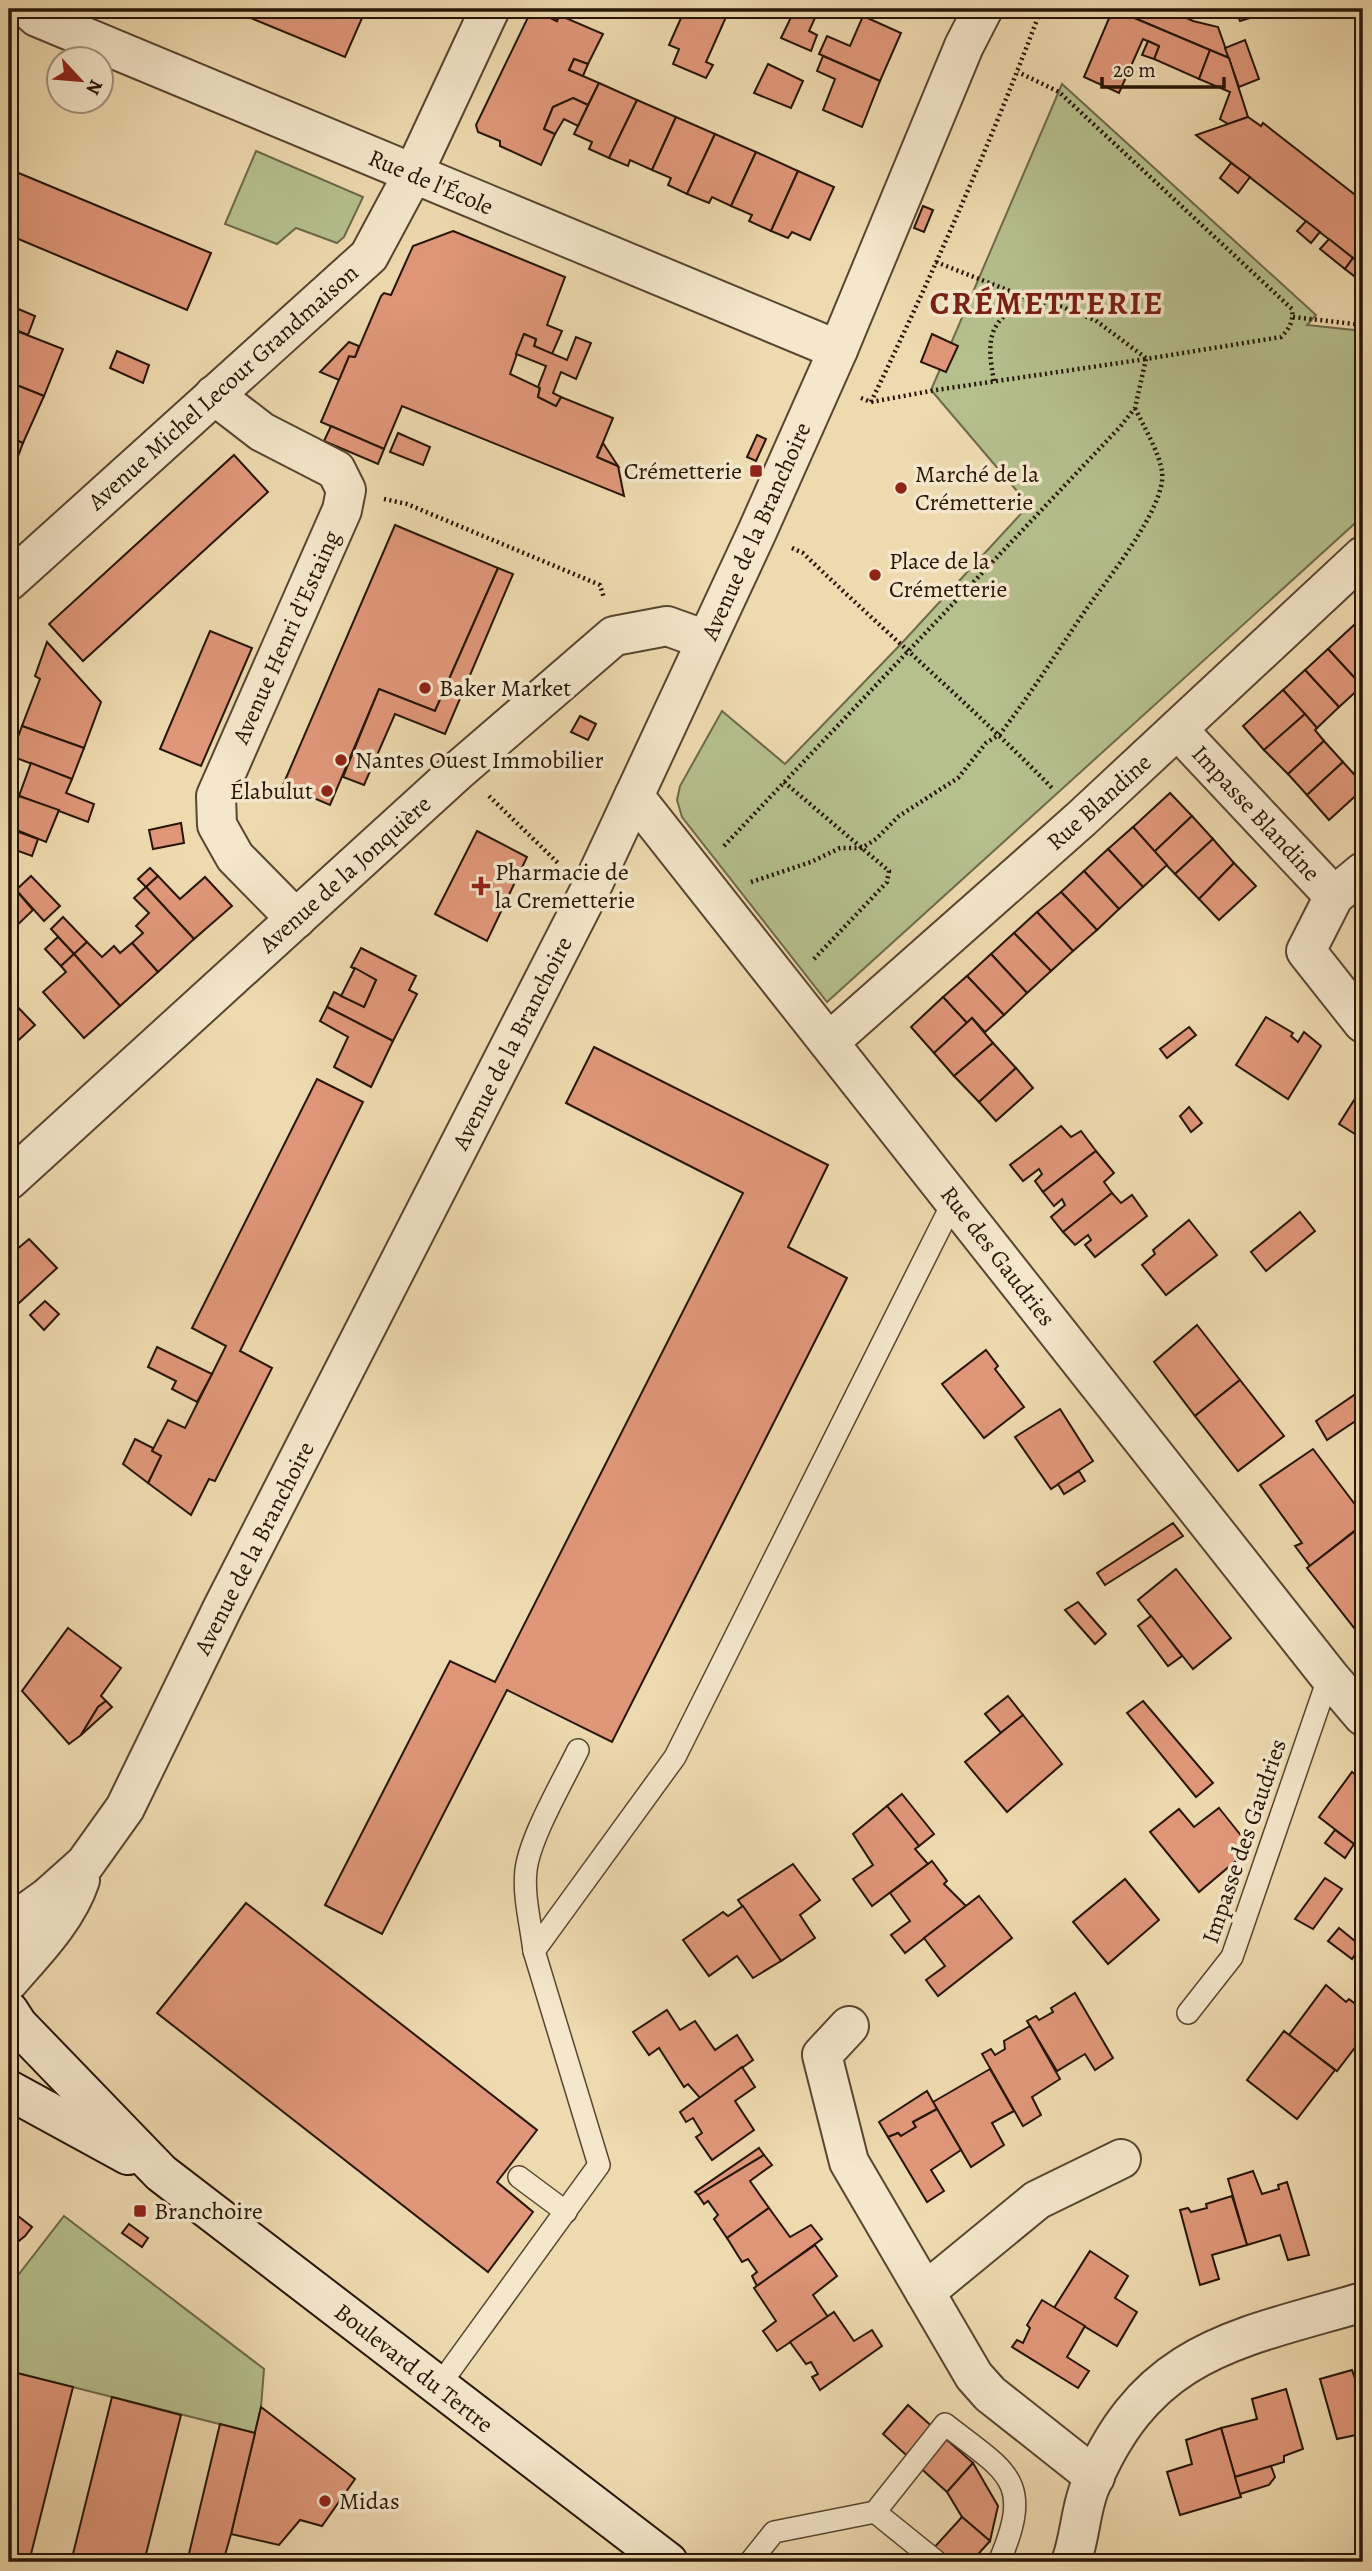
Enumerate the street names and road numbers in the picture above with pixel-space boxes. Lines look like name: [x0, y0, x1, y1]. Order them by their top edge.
street label: Rue de l'École: [364, 141, 498, 223]
street label: Avenue Michel Lecour Grandmaison: [80, 257, 365, 518]
street label: Avenue de la Branchoire: [693, 417, 818, 646]
street label: Avenue Henri d'Estaing: [224, 525, 347, 750]
street label: Impasse Blandine: [1185, 738, 1327, 888]
street label: Rue Blandine: [1040, 746, 1158, 858]
street label: Avenue de la Jonquière: [251, 788, 438, 960]
street label: Avenue de la Branchoire: [444, 931, 580, 1156]
street label: Rue des Gaudries: [933, 1179, 1063, 1333]
street label: Avenue de la Branchoire: [186, 1436, 322, 1661]
street label: Impasse des Gaudries: [1194, 1734, 1294, 1948]
street label: Boulevard du Tertre: [328, 2296, 500, 2440]

